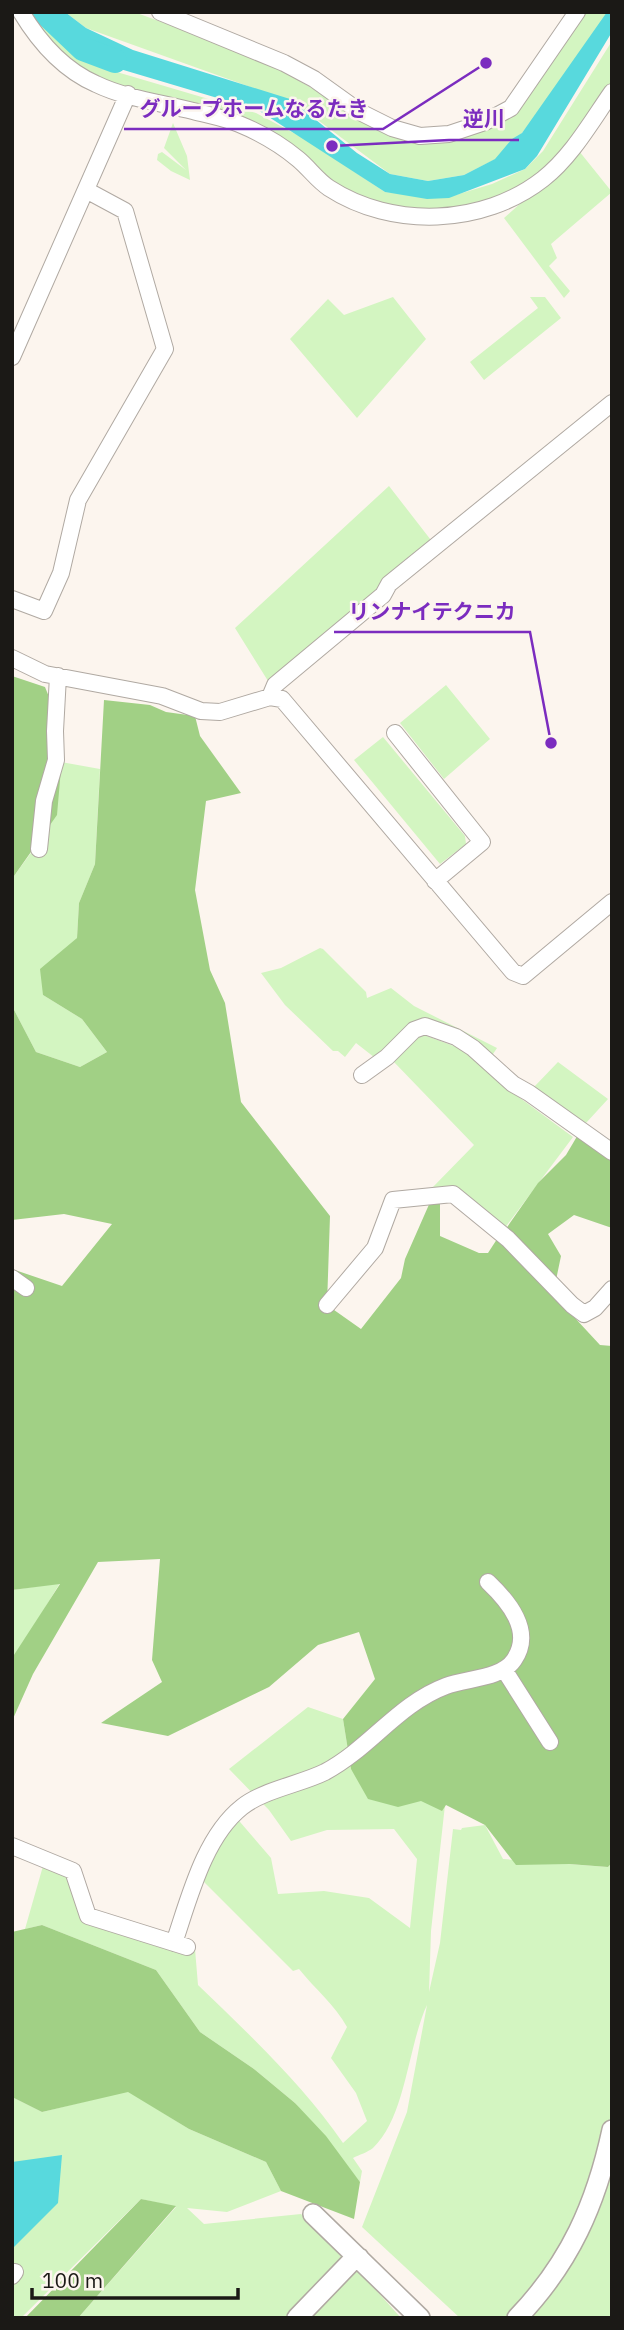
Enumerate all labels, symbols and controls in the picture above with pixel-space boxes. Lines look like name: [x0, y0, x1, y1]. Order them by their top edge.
callout: グループホームなるたき: [124, 87, 383, 129]
text: グループホームなるたき: [139, 94, 369, 122]
callout: 逆川: [449, 98, 519, 140]
text: 逆川: [463, 104, 505, 132]
callout: リンナイテクニカ: [334, 590, 530, 632]
text: リンナイテクニカ: [348, 597, 516, 625]
scale bar: [32, 2256, 238, 2300]
text: 100 m: [42, 2266, 103, 2294]

